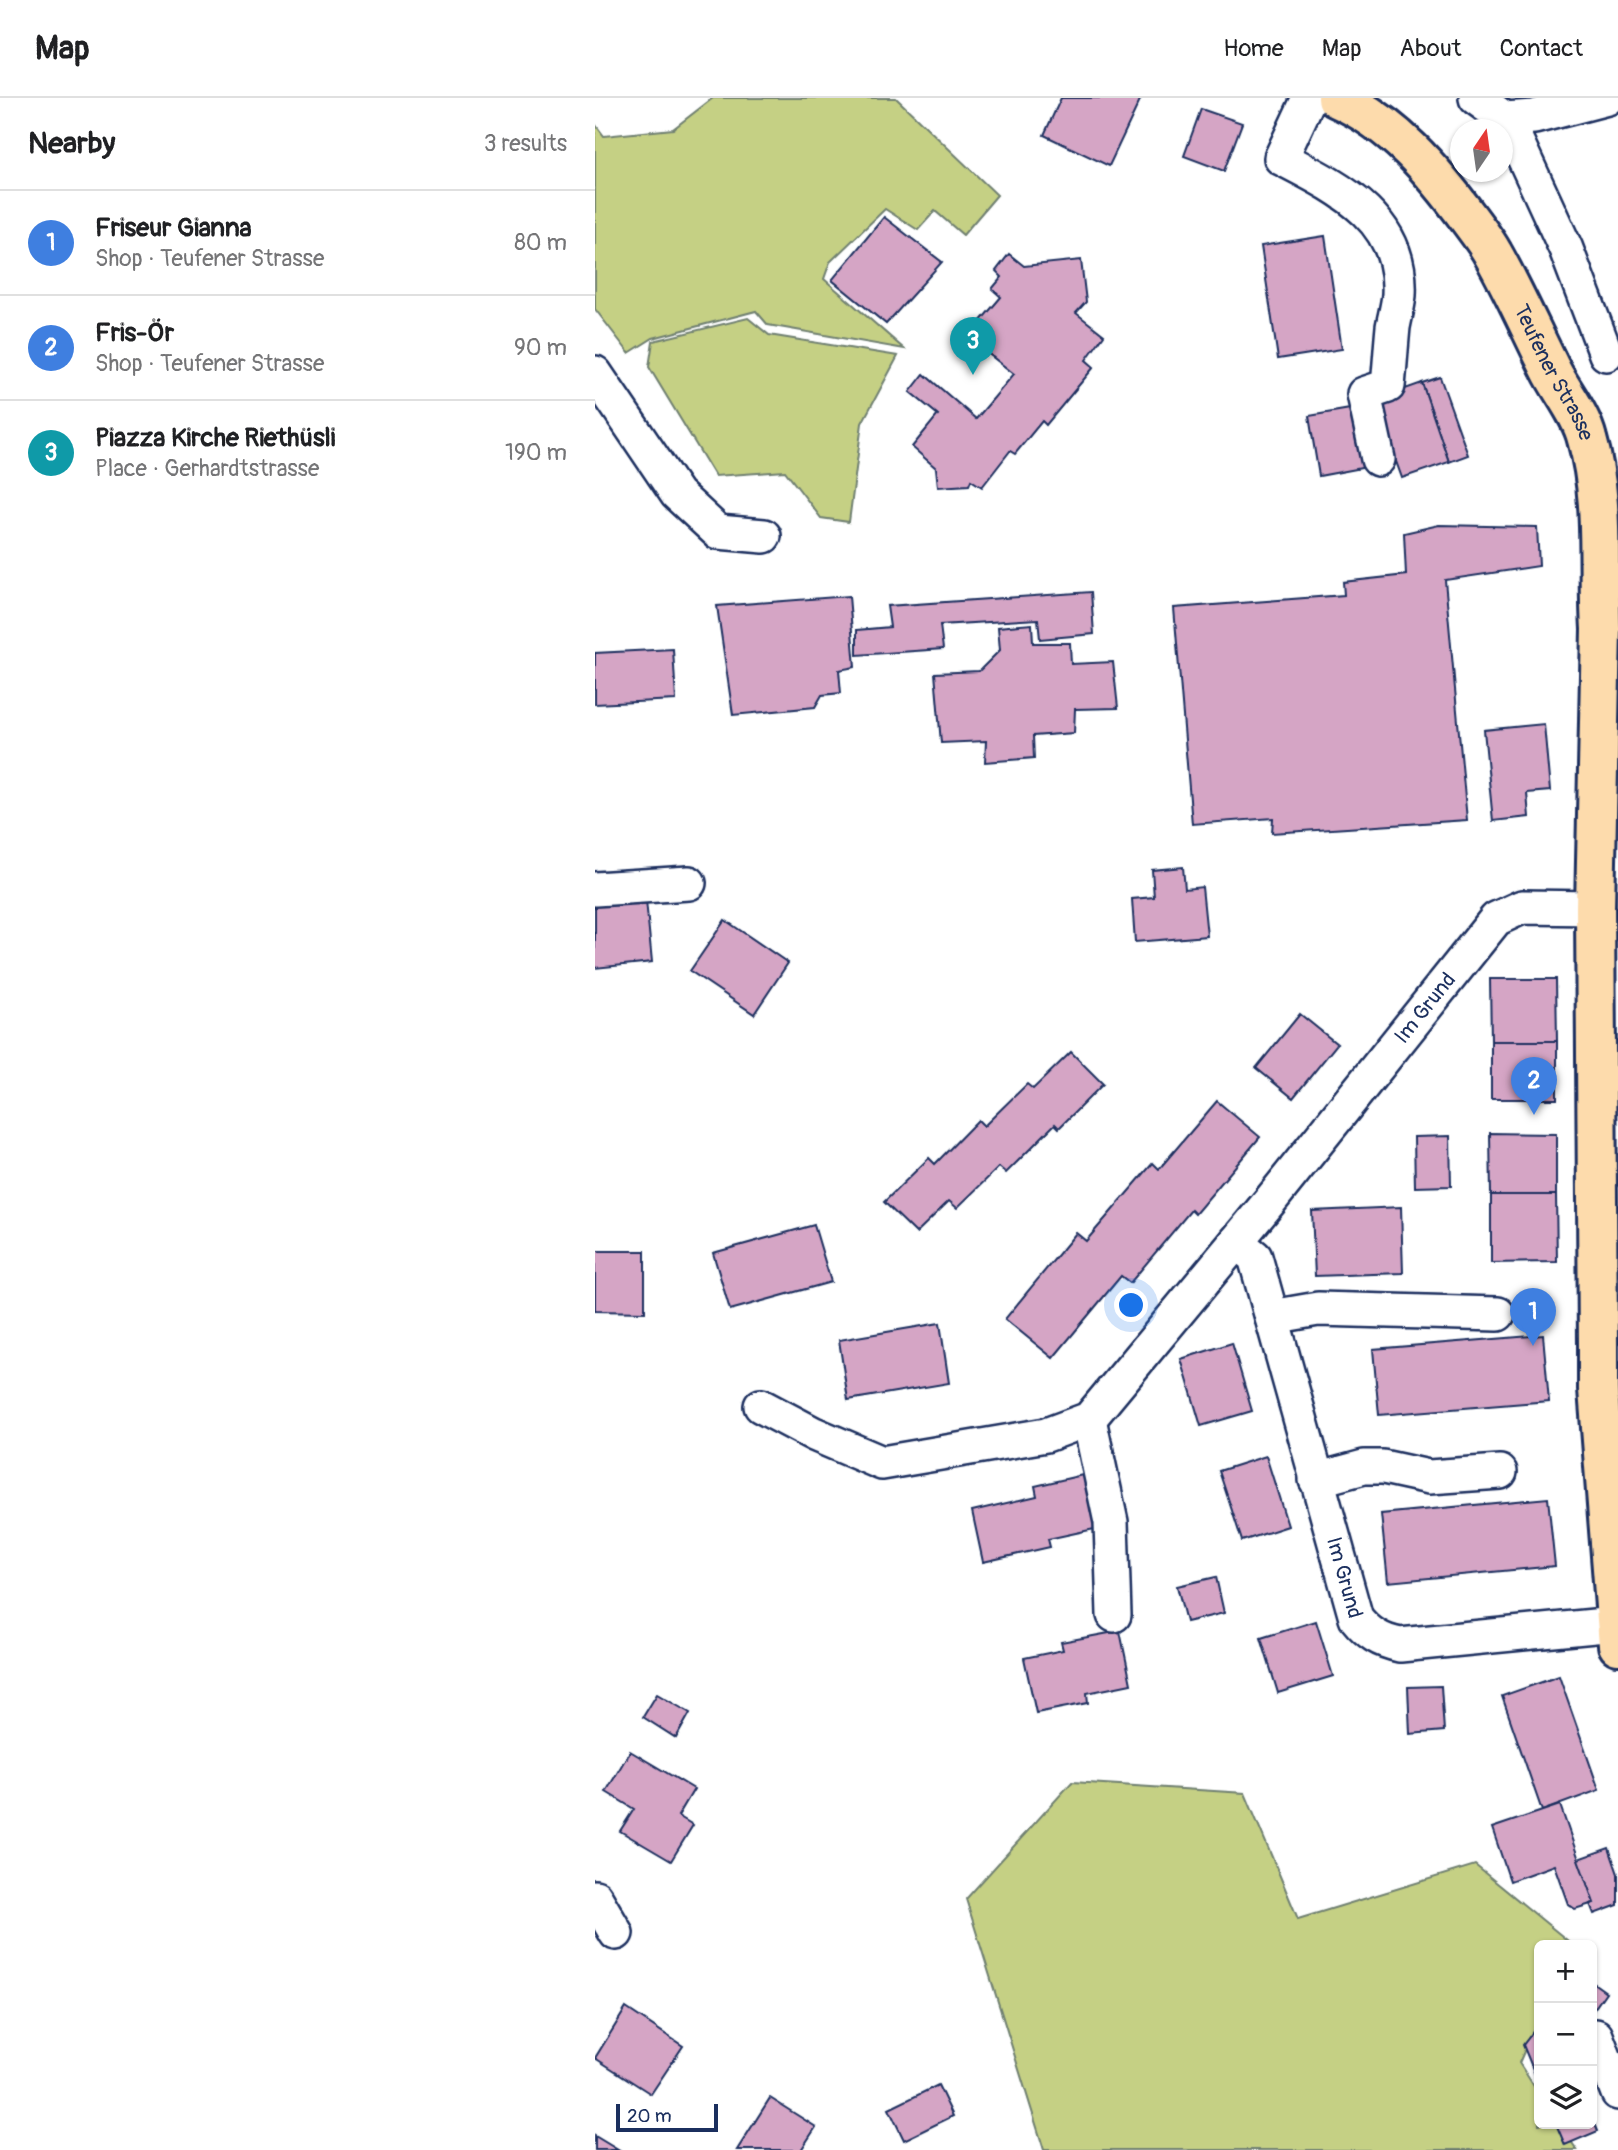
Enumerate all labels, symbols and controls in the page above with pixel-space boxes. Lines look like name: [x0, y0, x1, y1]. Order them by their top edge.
text: Map: [35, 28, 90, 69]
text: Home: [1223, 34, 1284, 63]
text: Map: [1322, 34, 1362, 63]
text: About: [1400, 34, 1462, 63]
text: Contact: [1500, 34, 1583, 63]
north arrow: [1450, 119, 1513, 182]
text: Nearby: [28, 125, 115, 162]
text: 3 results: [484, 129, 567, 158]
text: Friseur Gianna: [95, 212, 252, 244]
text: 1: [47, 228, 56, 257]
text: 80 m: [514, 228, 567, 257]
text: Shop · Teufener Strasse: [95, 244, 324, 273]
street label: Teufener Strasse: [1508, 300, 1600, 444]
text: Fris-Ör: [95, 317, 174, 349]
pin: 3: [950, 317, 996, 375]
text: 2: [45, 333, 57, 362]
text: 90 m: [514, 333, 567, 362]
text: Shop · Teufener Strasse: [95, 349, 324, 378]
text: Piazza Kirche Riethüsli: [95, 422, 335, 454]
text: 3: [45, 438, 57, 467]
text: 190 m: [505, 438, 567, 467]
text: Place · Gerhardtstrasse: [95, 454, 319, 483]
street label: Im Grund: [1388, 967, 1461, 1049]
pin: 2: [1511, 1057, 1557, 1115]
your location: [1114, 1288, 1148, 1322]
pin: 1: [1510, 1288, 1556, 1346]
street label: Im Grund: [1320, 1534, 1369, 1621]
map controls: [1534, 1940, 1597, 2129]
button: +: [1534, 1940, 1597, 2003]
button: −: [1534, 2003, 1597, 2066]
button: layers: [1534, 2066, 1597, 2129]
scale bar: [616, 2101, 717, 2133]
text: 20 m: [627, 2104, 672, 2128]

